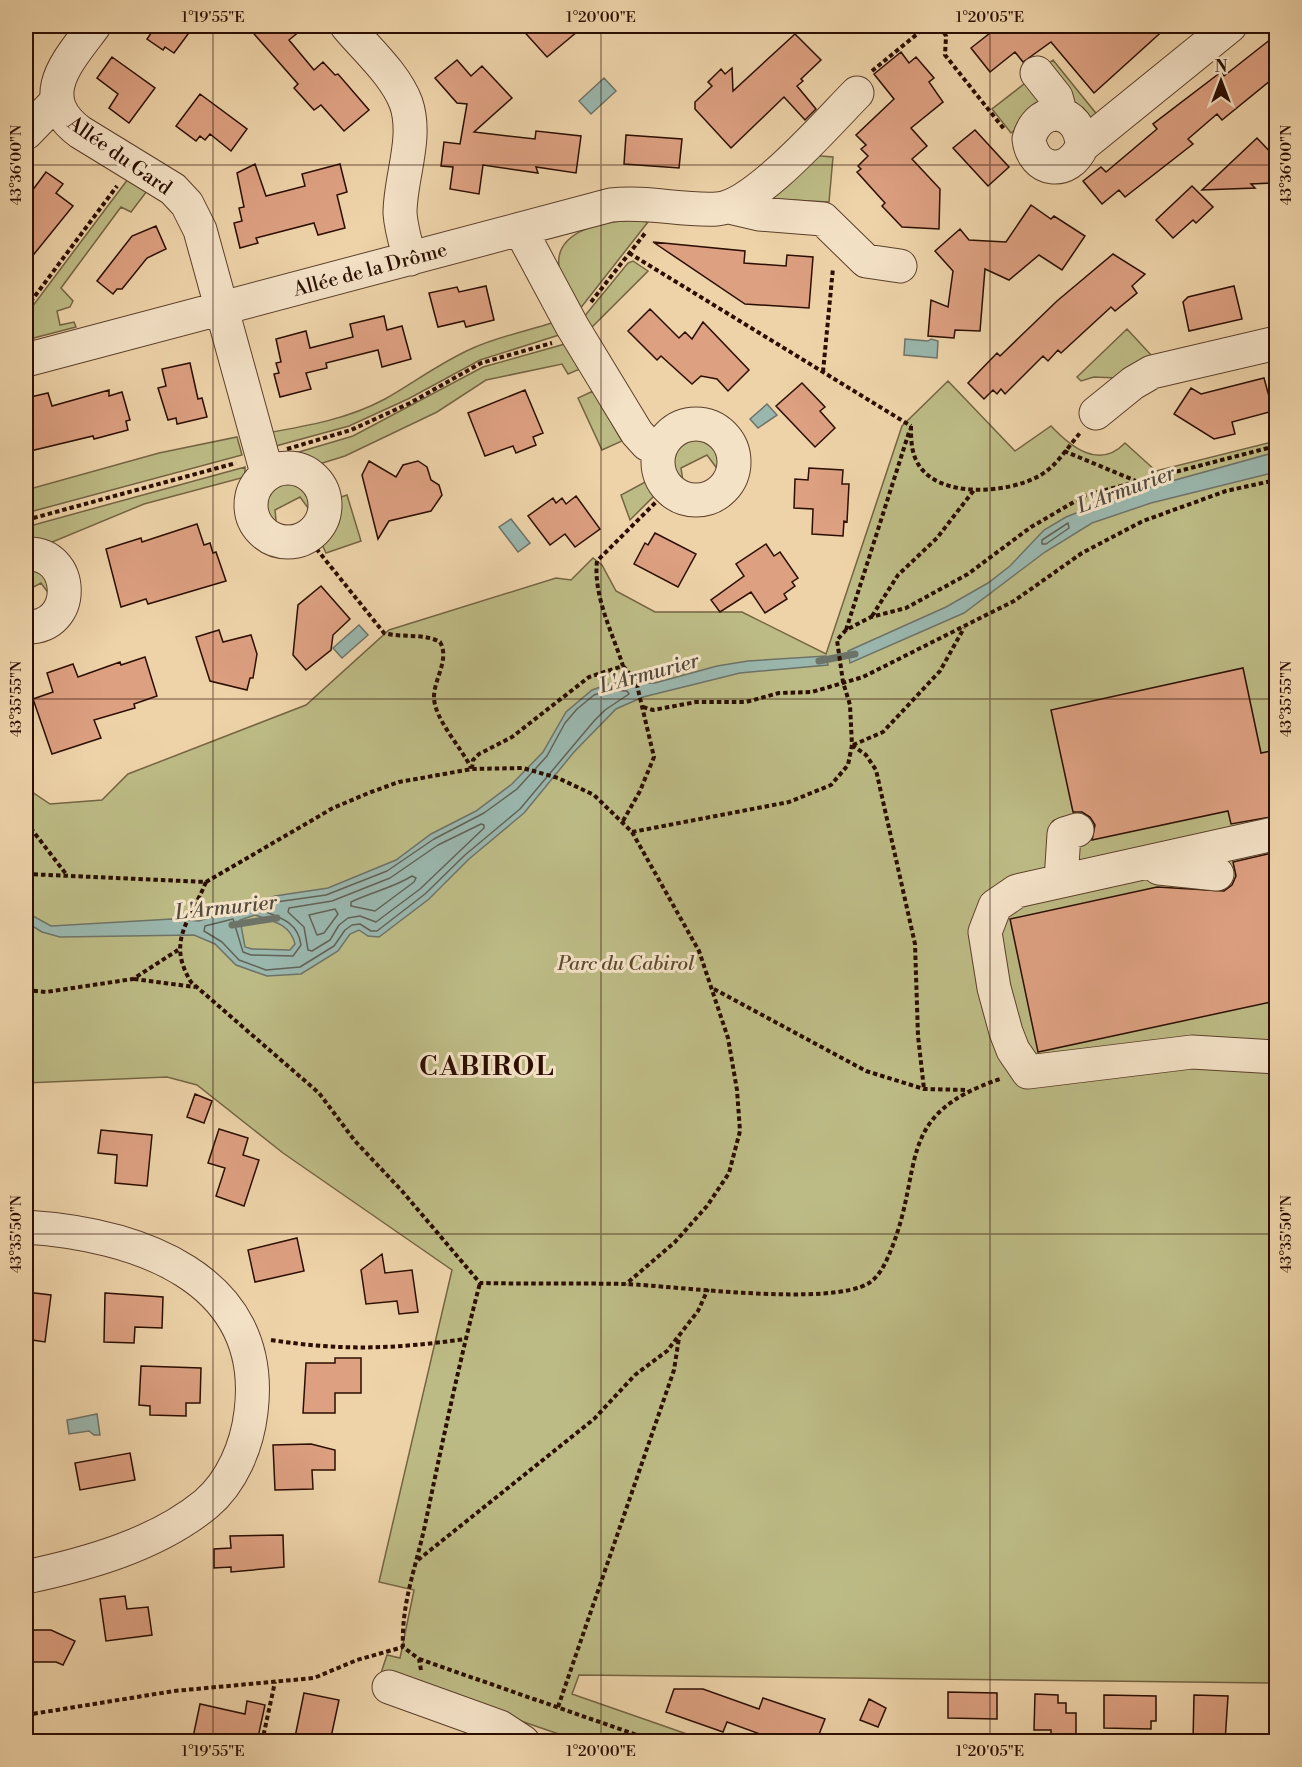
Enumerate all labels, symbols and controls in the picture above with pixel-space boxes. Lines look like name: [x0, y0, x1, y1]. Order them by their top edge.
text: 1°19'55"E: [181, 8, 245, 27]
text: 1°20'00"E: [566, 8, 636, 27]
text: 1°20'05"E: [956, 8, 1024, 27]
north arrow: [1191, 51, 1251, 111]
text: N: [1215, 57, 1228, 77]
street label: Allée du Gard: [61, 111, 177, 202]
text: 43°36'00"N: [7, 125, 26, 205]
text: 43°36'00"N: [1277, 125, 1296, 205]
street label: Allée de la Drôme: [290, 238, 450, 303]
water label: L'Armurier: [1073, 460, 1180, 520]
water label: L'Armurier: [596, 648, 703, 700]
text: 43°35'55"N: [7, 661, 26, 737]
text: 43°35'55"N: [1277, 661, 1296, 737]
water label: L'Armurier: [173, 890, 279, 926]
park label: Parc du Cabirol: [556, 952, 695, 977]
district label: CABIROL: [419, 1051, 555, 1083]
text: 43°35'50"N: [7, 1195, 26, 1273]
text: 43°35'50"N: [1277, 1195, 1296, 1273]
text: 1°19'55"E: [181, 1742, 245, 1761]
text: 1°20'00"E: [566, 1742, 636, 1761]
text: 1°20'05"E: [956, 1742, 1024, 1761]

